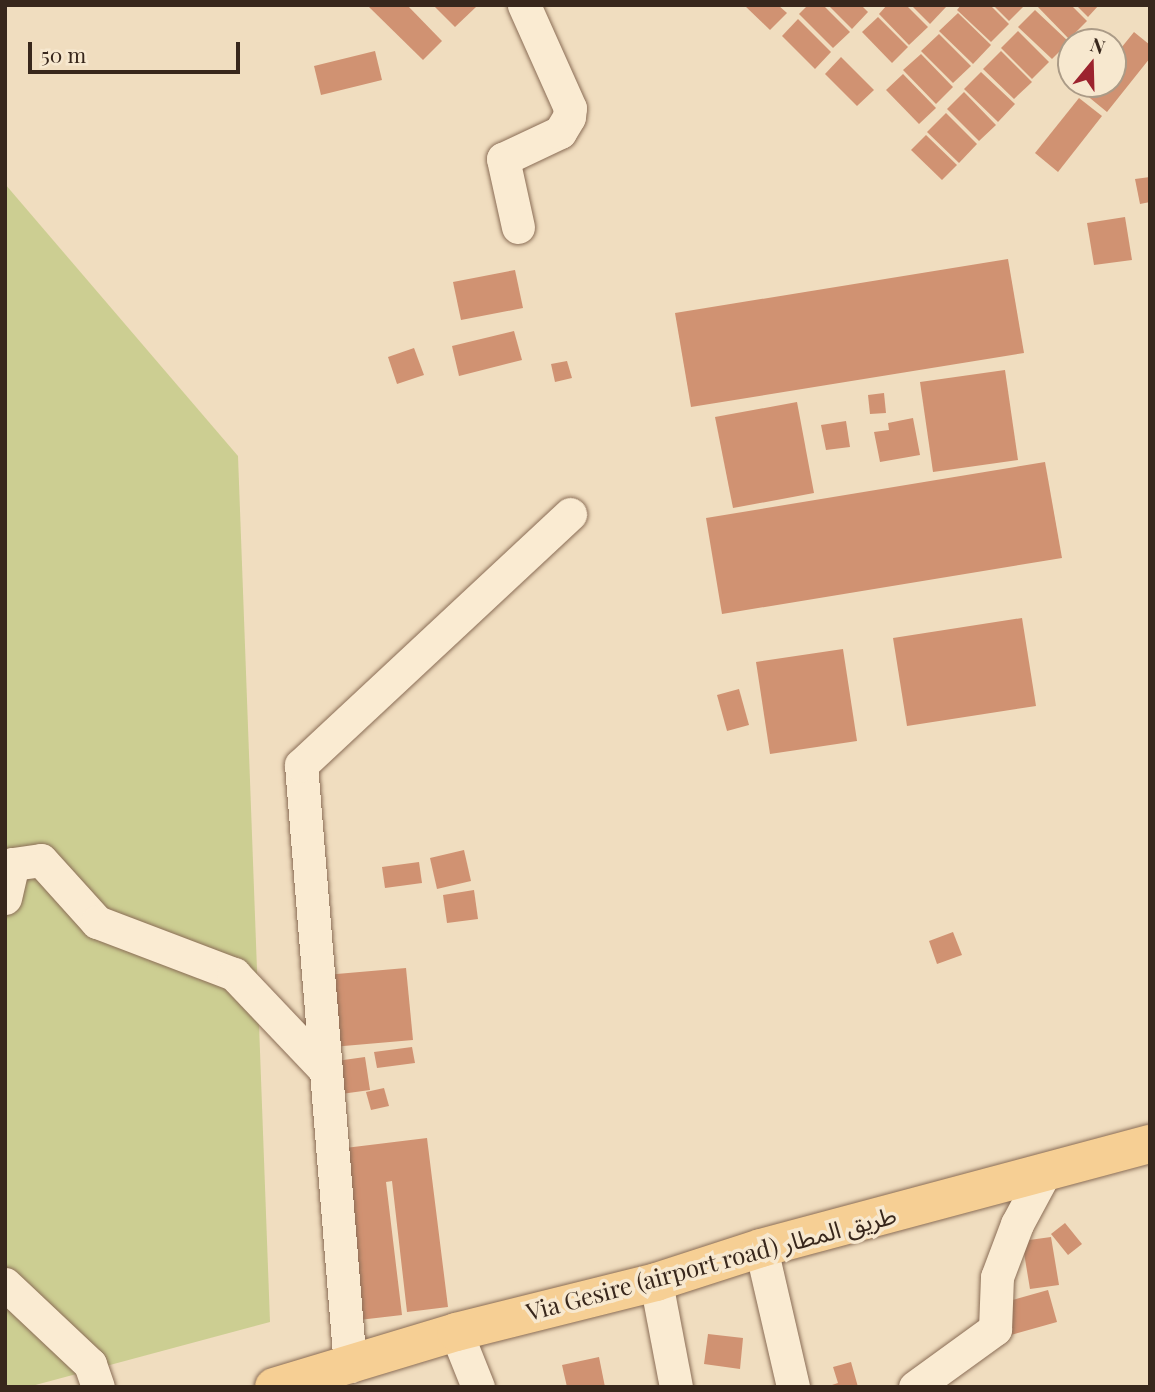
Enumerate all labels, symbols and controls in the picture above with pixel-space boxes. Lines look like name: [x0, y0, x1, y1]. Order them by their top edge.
scale bar: [32, 28, 243, 72]
north arrow: [1057, 28, 1127, 98]
text: N: [1087, 31, 1109, 60]
text: 50 m: [41, 40, 86, 68]
street label: Via Gesire (airport road) طريق المطار: [522, 1200, 900, 1326]

